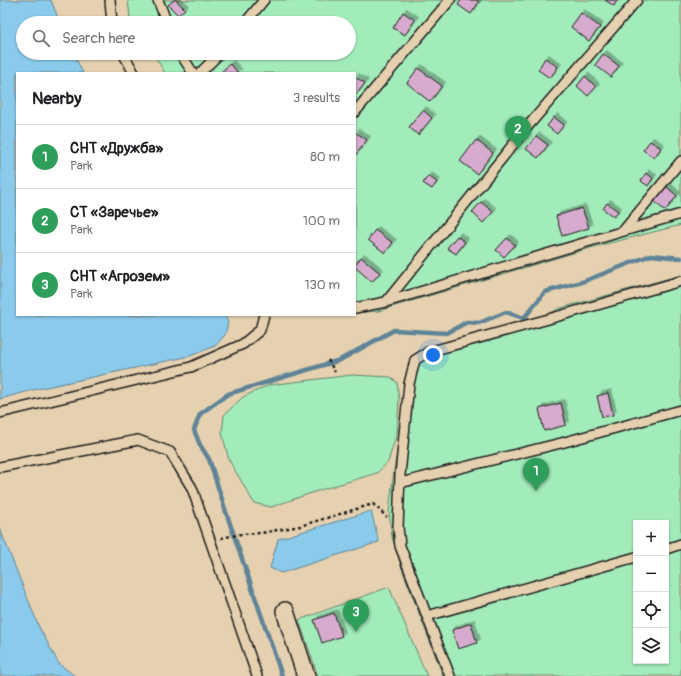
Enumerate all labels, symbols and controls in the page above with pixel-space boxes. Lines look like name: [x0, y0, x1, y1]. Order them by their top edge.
search box: [16, 16, 356, 60]
icon: search: [30, 27, 52, 49]
text: Search here: [62, 29, 135, 48]
text: Nearby: [32, 88, 81, 109]
text: 3 results: [293, 90, 340, 106]
pin: 2: [505, 116, 531, 149]
text: СНТ «Дружба»: [70, 139, 163, 158]
text: 1: [42, 149, 48, 165]
text: 80 m: [310, 149, 340, 165]
text: Park: [70, 158, 93, 174]
text: СТ «Заречье»: [70, 203, 158, 222]
text: 2: [41, 213, 49, 229]
text: 100 m: [303, 213, 340, 229]
text: Park: [70, 222, 93, 238]
text: СНТ «Агрозем»: [70, 267, 170, 286]
text: 3: [41, 277, 49, 293]
text: 130 m: [304, 277, 340, 293]
text: Park: [70, 286, 93, 302]
your location: [423, 345, 443, 365]
pin: 1: [523, 458, 549, 491]
map controls: [633, 520, 669, 664]
button: +: [633, 520, 669, 556]
button: −: [633, 556, 669, 592]
button: locate: [633, 592, 669, 628]
pin: 3: [343, 599, 369, 632]
button: layers: [633, 628, 669, 664]

